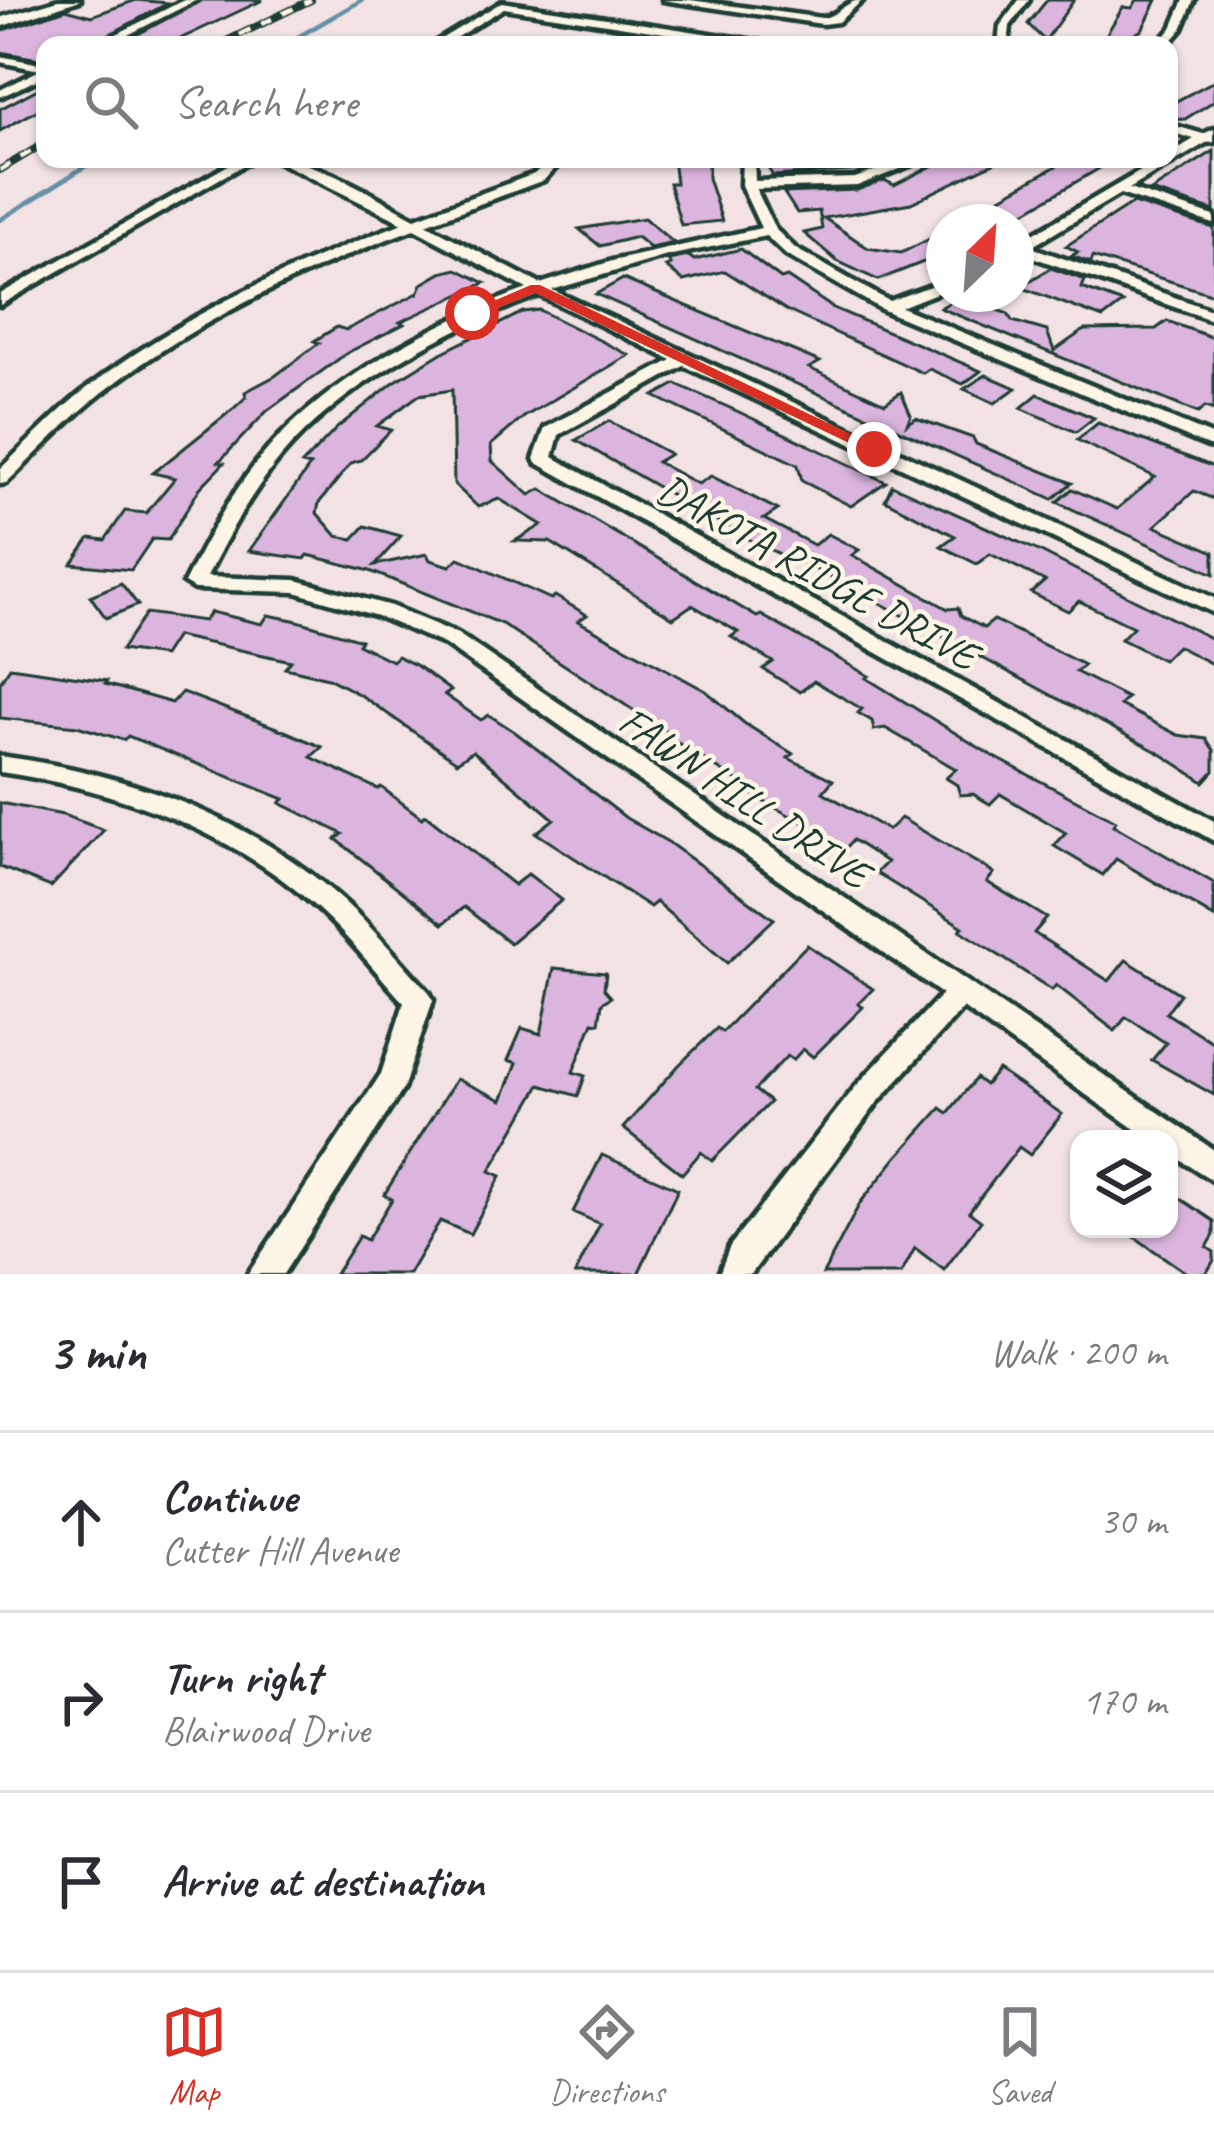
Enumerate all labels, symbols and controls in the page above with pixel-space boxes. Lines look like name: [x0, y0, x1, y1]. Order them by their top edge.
search box: [36, 36, 1178, 168]
icon: search: [78, 69, 144, 135]
text: Search here: [174, 74, 357, 131]
north arrow: [926, 204, 1034, 312]
route start: [445, 286, 499, 340]
route end: [847, 422, 901, 476]
street label: DAKOTA RIDGE DRIVE: [648, 462, 991, 684]
street label: FAWN HILL DRIVE: [609, 694, 883, 903]
map controls: [1070, 1130, 1178, 1238]
button: layers: [1070, 1130, 1178, 1238]
text: 3 min: [48, 1320, 146, 1384]
text: Walk · 200 m: [990, 1328, 1166, 1377]
text: Continue: [162, 1469, 296, 1526]
icon: ahead: [48, 1489, 114, 1555]
text: 30 m: [1100, 1497, 1166, 1546]
text: Cutter Hill Avenue: [162, 1526, 398, 1575]
text: Turn right: [162, 1649, 320, 1706]
icon: right: [48, 1669, 114, 1735]
text: 170 m: [1082, 1677, 1166, 1726]
text: Blairwood Drive: [162, 1706, 370, 1755]
icon: arrive: [48, 1849, 114, 1915]
text: Arrive at destination: [162, 1853, 484, 1910]
tab: Map: [161, 1999, 227, 2113]
tab: Directions: [550, 1999, 664, 2113]
tab: Saved: [987, 1999, 1053, 2113]

